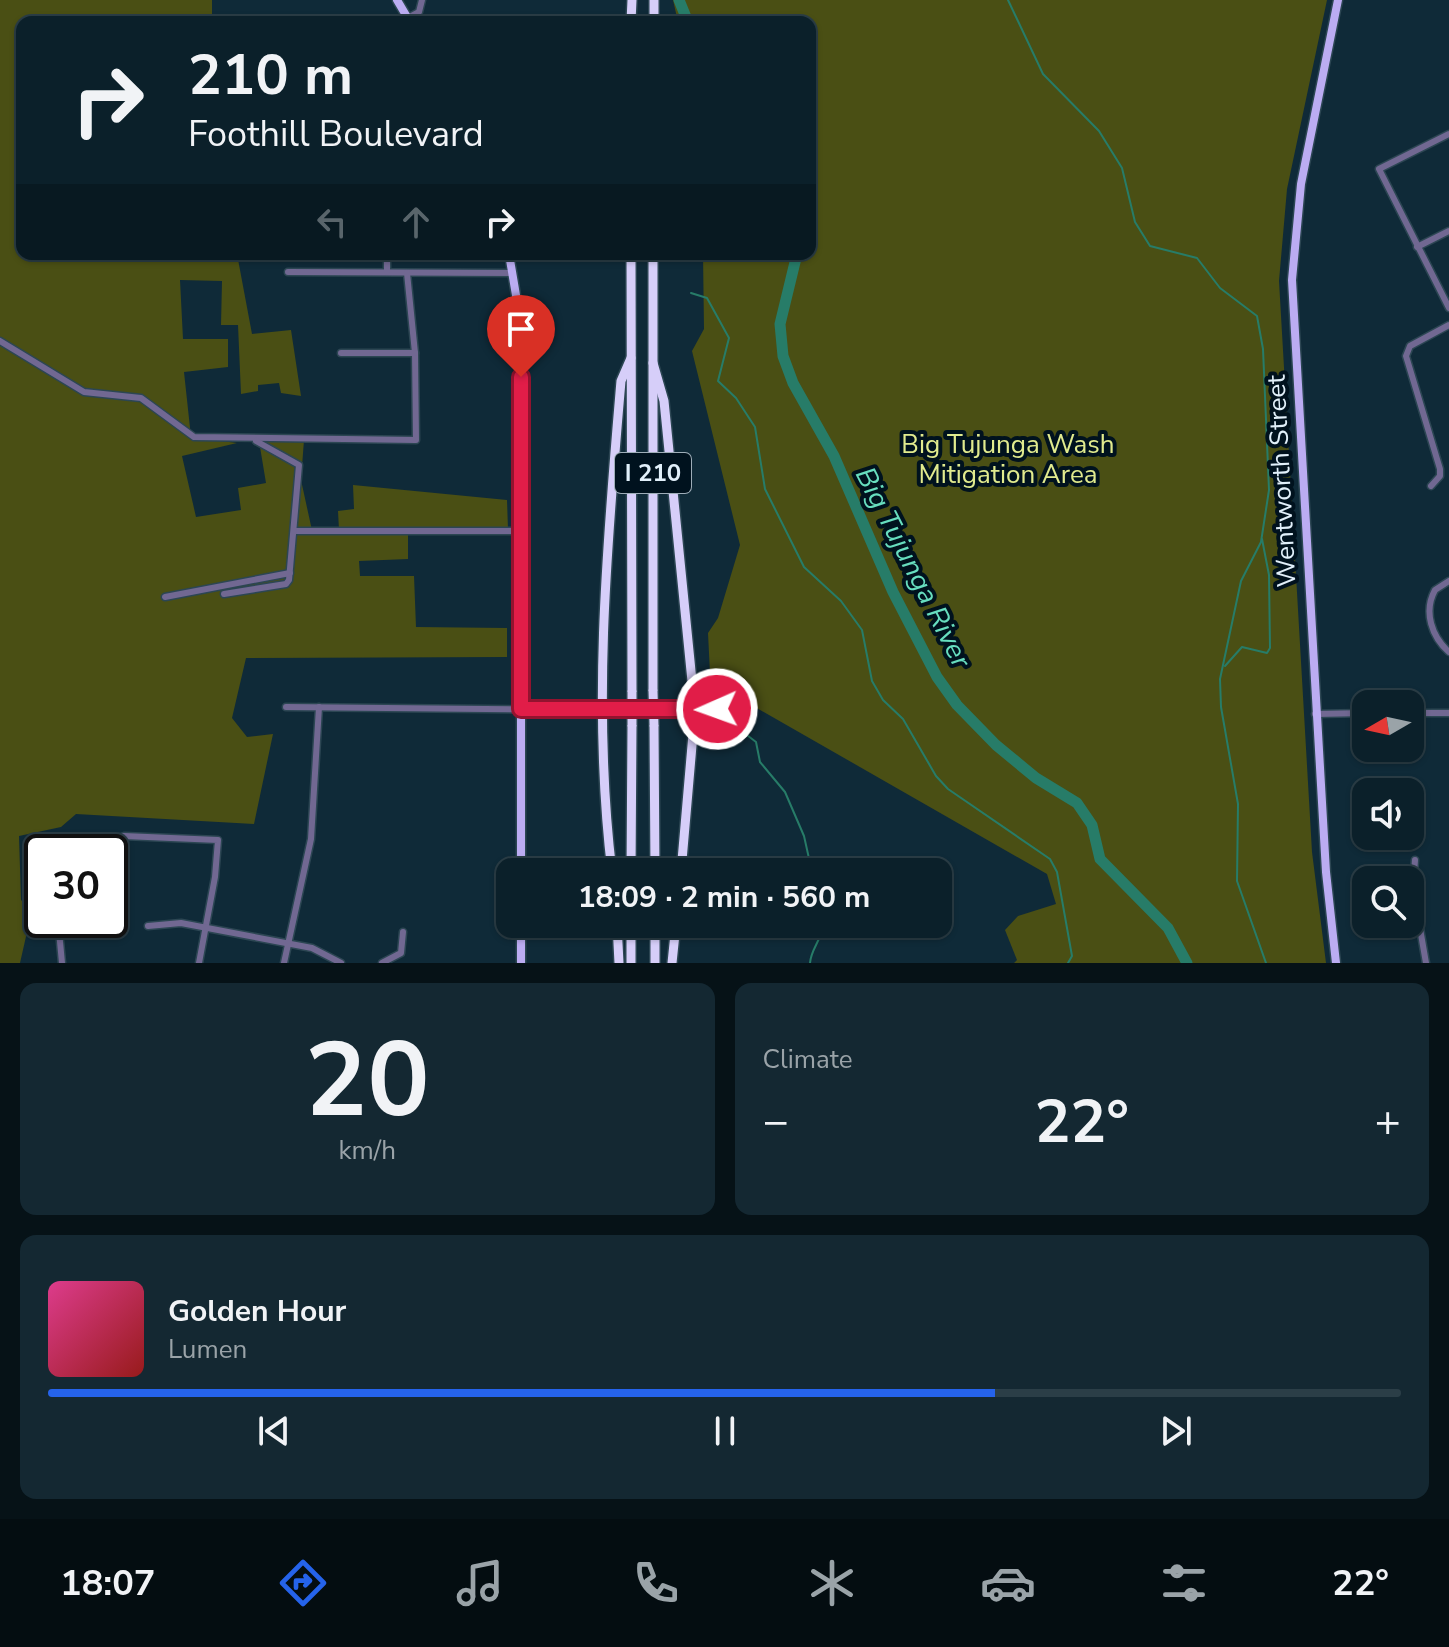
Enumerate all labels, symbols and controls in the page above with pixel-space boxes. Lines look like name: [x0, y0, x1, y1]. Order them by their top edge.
text: 210 m: [188, 37, 353, 114]
icon: right: [56, 48, 160, 152]
text: Foothill Boulevard: [188, 110, 484, 159]
icon: left: [310, 200, 354, 244]
icon: ahead: [394, 200, 438, 244]
icon: right: [478, 200, 522, 244]
pin: [487, 295, 555, 377]
icon: arrive: [499, 307, 543, 351]
street label: Wentworth Street: [1258, 373, 1305, 588]
park label: Big Tujunga Wash Mitigation Area: [901, 427, 1115, 492]
road number: I 210: [615, 453, 691, 493]
water label: Big Tujunga River: [846, 461, 981, 675]
position arrow: [675, 667, 759, 751]
north arrow: [1352, 690, 1424, 762]
map controls: [1352, 690, 1424, 938]
button: sound: [1352, 778, 1424, 850]
speed limit sign: 30: [24, 834, 128, 938]
button: search: [1352, 866, 1424, 938]
text: 18:09 · 2 min · 560 m: [578, 877, 870, 918]
text: 20: [305, 1010, 430, 1152]
text: Climate: [763, 1042, 853, 1077]
text: 22°: [1034, 1081, 1129, 1163]
text: −: [763, 1092, 789, 1152]
text: +: [1375, 1092, 1401, 1152]
text: km/h: [339, 1133, 396, 1168]
text: Golden Hour: [168, 1291, 346, 1332]
text: Lumen: [168, 1332, 247, 1367]
icon: previous: [252, 1409, 296, 1453]
icon: pause: [703, 1409, 747, 1453]
icon: next: [1154, 1409, 1198, 1453]
icon: directions: [275, 1555, 331, 1611]
icon: music: [452, 1555, 508, 1611]
icon: phone: [628, 1555, 684, 1611]
icon: climate: [804, 1555, 860, 1611]
icon: car: [980, 1555, 1036, 1611]
icon: filters: [1156, 1555, 1212, 1611]
text: 18:07: [60, 1559, 155, 1608]
text: 22°: [1332, 1559, 1389, 1608]

